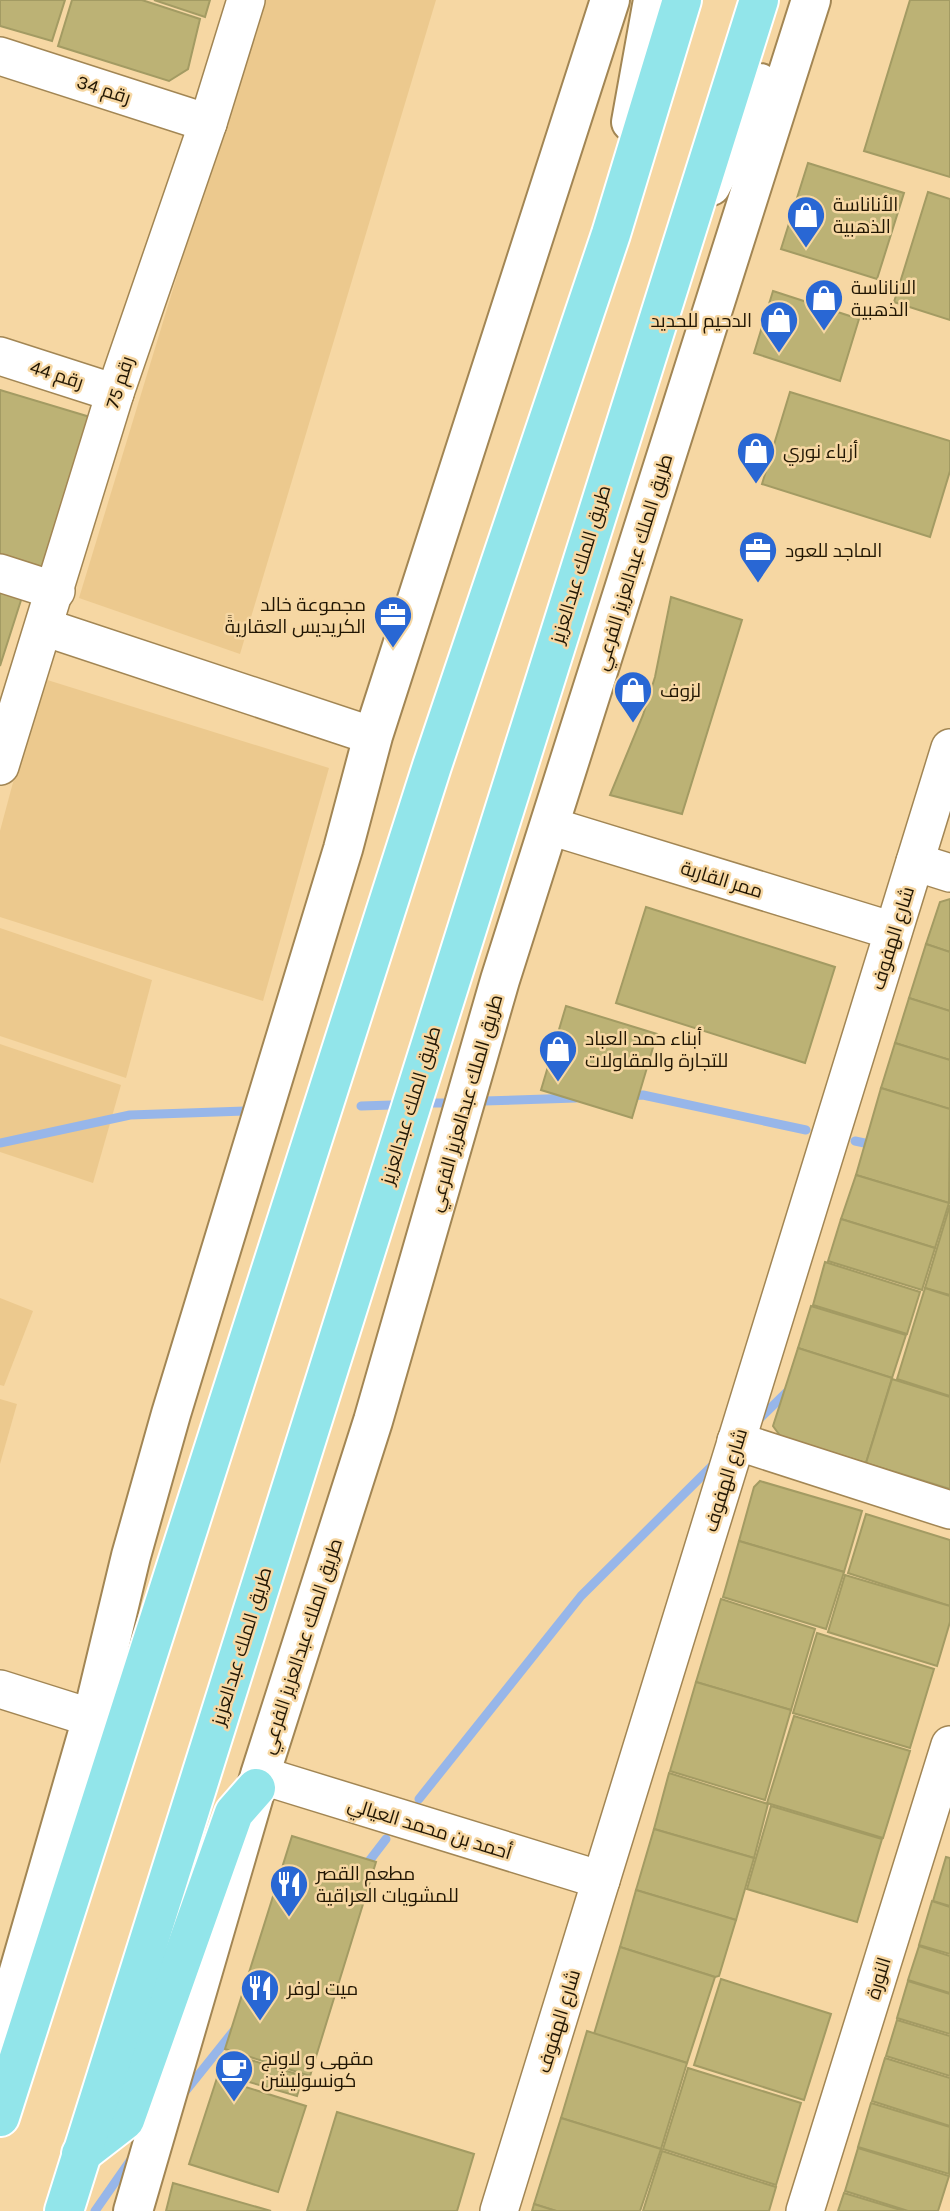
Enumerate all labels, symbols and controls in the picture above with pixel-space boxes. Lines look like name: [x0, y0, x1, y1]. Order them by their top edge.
street label: رقم 34: [73, 71, 133, 111]
shop icon: الأناناسة الذهبية: [785, 194, 827, 249]
place label: الأناناسة الذهبية: [833, 194, 898, 238]
shop icon: الاناناسة الذهبية: [803, 277, 845, 332]
place label: الاناناسة الذهبية: [851, 277, 916, 321]
shop icon: الدحيم للحديد: [758, 299, 800, 354]
place label: الدحيم للحديد: [650, 310, 752, 334]
street label: رقم 75: [101, 354, 141, 412]
street label: رقم 44: [27, 356, 86, 396]
shop icon: أزياء نوري: [735, 430, 777, 485]
place label: أزياء نوري: [783, 440, 858, 466]
street label: طريق الملك عبدالعزيز الفرعي: [591, 451, 680, 674]
street label: طريق الملك عبدالعزيز: [546, 482, 616, 647]
office icon: الماجد للعود: [737, 529, 779, 584]
place label: الماجد للعود: [785, 540, 882, 562]
place label: مجموعة خالد الكريديس العقاريةً: [225, 594, 366, 638]
office icon: مجموعة خالد الكريديس العقاريةً: [372, 594, 414, 649]
shop icon: لزوف: [612, 669, 654, 724]
place label: لزوف: [660, 680, 701, 702]
street label: ممر القاربة: [678, 857, 765, 903]
street label: شارع الهفوف: [867, 884, 921, 993]
street label: طريق الملك عبدالعزيز الفرعي: [424, 992, 510, 1215]
street label: طريق الملك عبدالعزيز: [376, 1023, 446, 1188]
place label: أبناء حمد العباد للتجارة والمقاولات: [585, 1027, 728, 1072]
shop icon: أبناء حمد العباد للتجارة والمقاولات: [537, 1028, 579, 1083]
street label: شارع الهفوف: [700, 1426, 754, 1535]
street label: طريق الملك عبدالعزيز الفرعي: [257, 1536, 350, 1758]
street label: طريق الملك عبدالعزيز: [207, 1564, 277, 1729]
street label: أحمد بن محمد العيالي: [344, 1793, 515, 1867]
restaurant icon: مطعم القصر للمشويات العراقية: [268, 1863, 310, 1918]
place label: مطعم القصر للمشويات العراقية: [315, 1863, 459, 1907]
street label: النورة: [862, 1955, 896, 2002]
restaurant icon: ميت لوفر: [239, 1967, 281, 2022]
street label: شارع الهفوف: [533, 1967, 587, 2076]
place label: ميت لوفر: [286, 1978, 358, 2000]
cafe icon: مقهى و لاونج كونسوليشن: [213, 2048, 255, 2103]
place label: مقهى و لاونج كونسوليشن: [261, 2048, 374, 2092]

